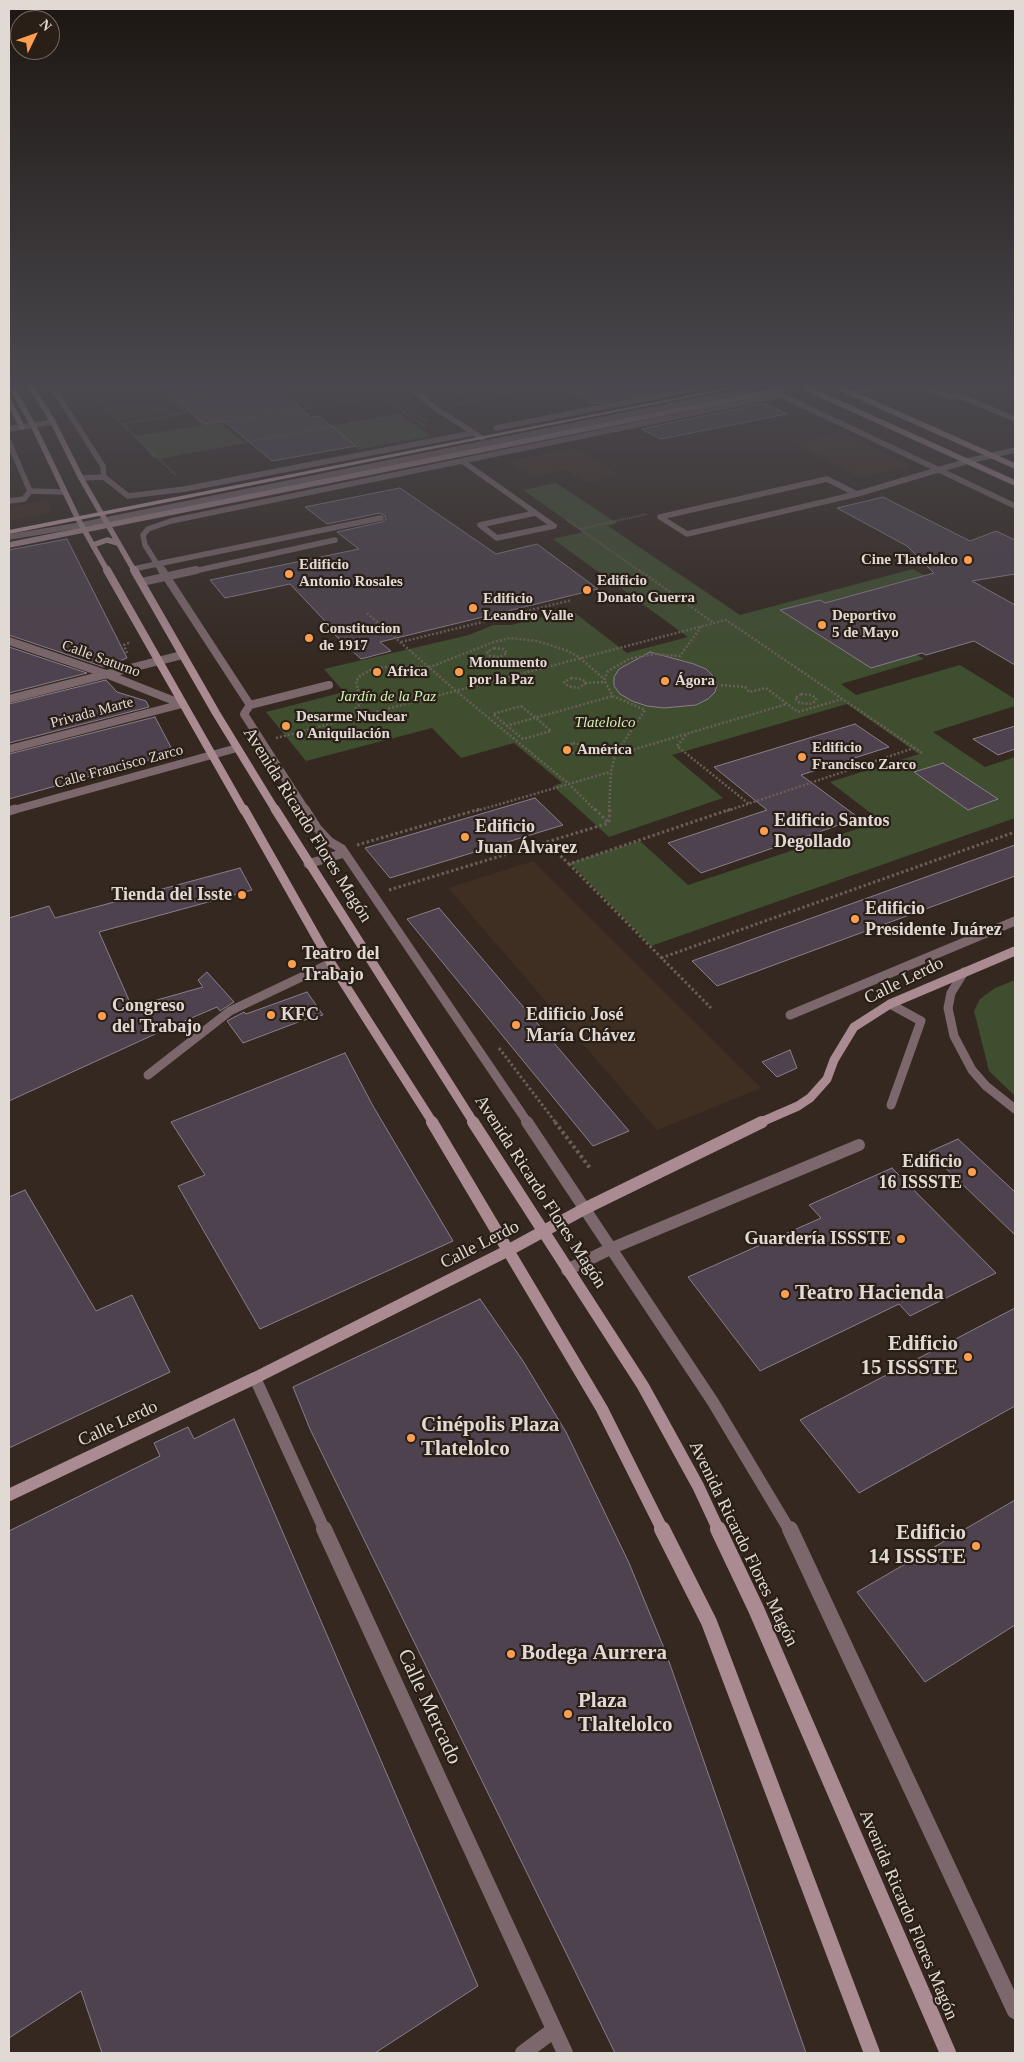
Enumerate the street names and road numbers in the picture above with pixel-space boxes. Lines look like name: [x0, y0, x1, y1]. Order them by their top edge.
street label: Calle Saturno: [59, 637, 143, 681]
street label: Privada Marte: [48, 693, 136, 733]
street label: Avenida Ricardo Flores Magón: [238, 723, 376, 927]
street label: Calle Francisco Zarco: [53, 741, 185, 793]
street label: Calle Lerdo: [861, 953, 947, 1009]
street label: Avenida Ricardo Flores Magón: [469, 1091, 611, 1293]
street label: Calle Lerdo: [437, 1216, 523, 1274]
street label: Calle Lerdo: [75, 1396, 161, 1452]
street label: Avenida Ricardo Flores Magón: [684, 1438, 802, 1650]
street label: Calle Mercado: [391, 1645, 467, 1769]
street label: Avenida Ricardo Flores Magón: [854, 1807, 962, 2023]

